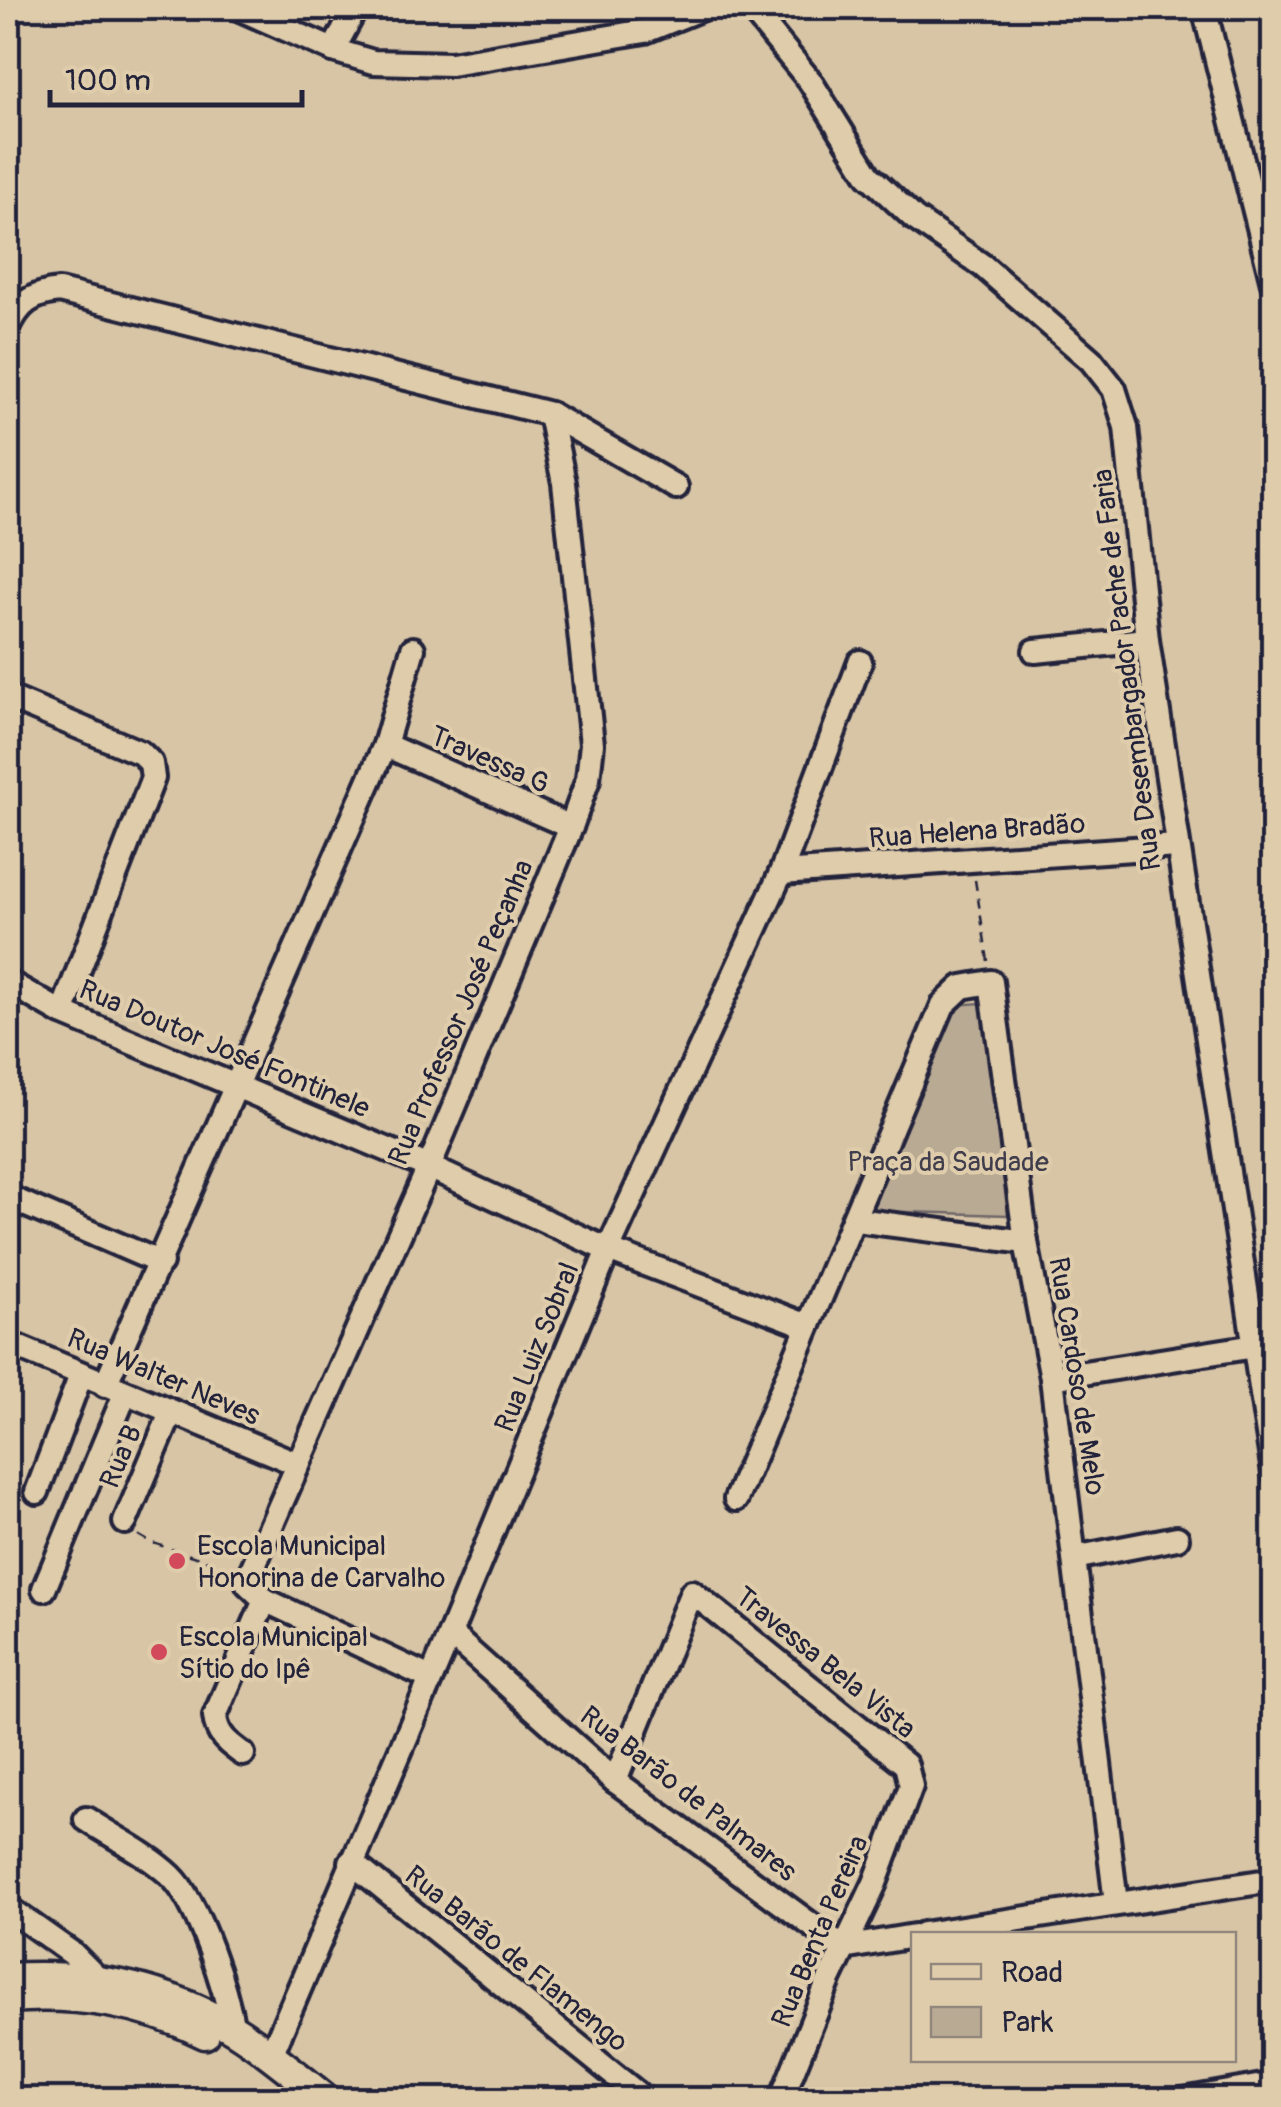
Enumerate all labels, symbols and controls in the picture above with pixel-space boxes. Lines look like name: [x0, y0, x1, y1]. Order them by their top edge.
scale bar: [50, 45, 302, 107]
text: 100 m: [65, 62, 151, 99]
street label: Rua Desembargador Pache de Faria: [1085, 467, 1170, 873]
street label: Travessa G: [424, 719, 554, 802]
street label: Rua Helena Bradão: [868, 806, 1086, 857]
street label: Rua Professor José Peçanha: [381, 855, 542, 1171]
street label: Rua Doutor José Fontinele: [74, 972, 375, 1127]
park label: Praça da Saudade: [847, 1145, 1049, 1180]
street label: Rua Cardoso de Melo: [1040, 1255, 1113, 1498]
street label: Rua Luiz Sobral: [488, 1258, 587, 1437]
street label: Rua Walter Neves: [62, 1321, 265, 1434]
street label: Rua B: [93, 1420, 150, 1493]
place label: Escola Municipal Honorina de Carvalho: [197, 1529, 445, 1596]
marker: Escola Municipal Honorina de Carvalho: [166, 1550, 188, 1572]
street label: Travessa Bela Vista: [728, 1580, 922, 1747]
place label: Escola Municipal Sítio do Ipê: [179, 1620, 368, 1687]
marker: Escola Municipal Sítio do Ipê: [148, 1641, 170, 1663]
street label: Rua Barão de Palmares: [573, 1699, 804, 1890]
street label: Rua Benta Pereira: [764, 1830, 877, 2033]
street label: Rua Barão de Flamengo: [397, 1858, 635, 2060]
legend: [911, 1932, 1236, 2062]
text: Road: [1001, 1954, 1063, 1991]
text: Park: [1001, 2004, 1054, 2041]

